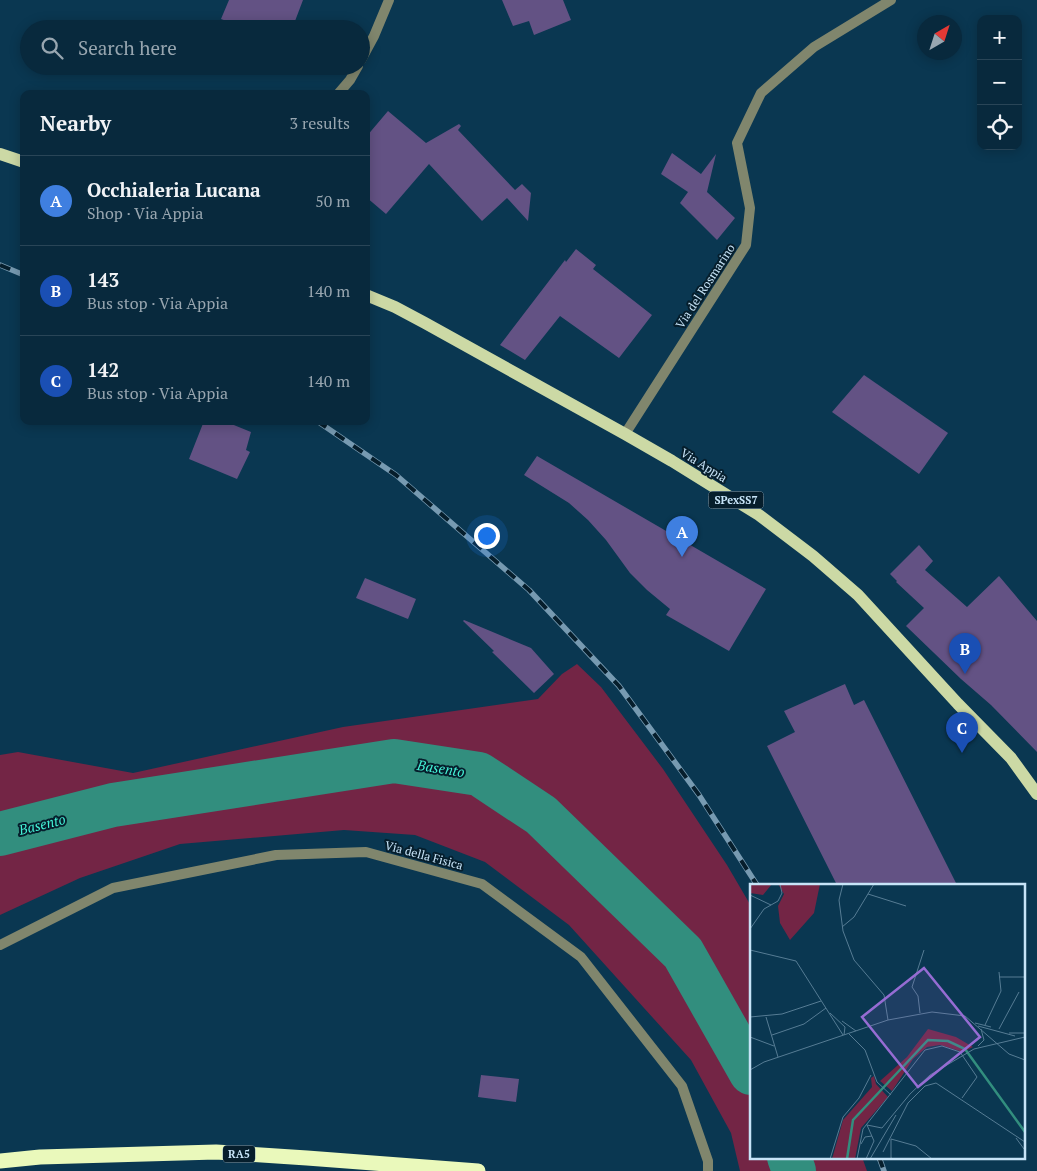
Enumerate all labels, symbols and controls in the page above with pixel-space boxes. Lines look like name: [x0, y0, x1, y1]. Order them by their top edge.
north arrow: [917, 15, 962, 60]
map controls: [977, 15, 1022, 150]
button: +: [977, 15, 1022, 60]
search box: [20, 20, 370, 75]
icon: search: [38, 34, 66, 62]
text: Search here: [78, 35, 177, 60]
button: −: [977, 60, 1022, 105]
button: locate: [977, 105, 1022, 150]
text: Nearby: [40, 109, 111, 137]
text: 3 results: [290, 112, 350, 134]
text: Occhialeria Lucana: [87, 177, 261, 202]
text: A: [50, 190, 62, 212]
text: 50 m: [315, 190, 350, 212]
text: Shop · Via Appia: [87, 202, 203, 224]
street label: Via del Rosmarino: [672, 241, 738, 331]
text: 143: [87, 267, 119, 292]
text: B: [51, 280, 61, 302]
text: 140 m: [307, 280, 350, 302]
text: Bus stop · Via Appia: [87, 292, 228, 314]
text: 142: [87, 357, 119, 382]
text: C: [51, 370, 61, 392]
text: 140 m: [307, 370, 350, 392]
text: Bus stop · Via Appia: [87, 382, 228, 404]
street label: Via Appia: [678, 445, 730, 485]
road number: SPexSS7: [708, 492, 764, 508]
pin: A: [666, 516, 698, 557]
your location: [474, 523, 500, 549]
pin: B: [949, 633, 981, 674]
pin: C: [946, 712, 978, 753]
water label: Basento: [415, 755, 466, 781]
water label: Basento: [16, 809, 67, 839]
street label: Via della Fisica: [383, 837, 465, 873]
inset map: [750, 884, 1024, 1158]
road number: RA5: [223, 1146, 255, 1162]

